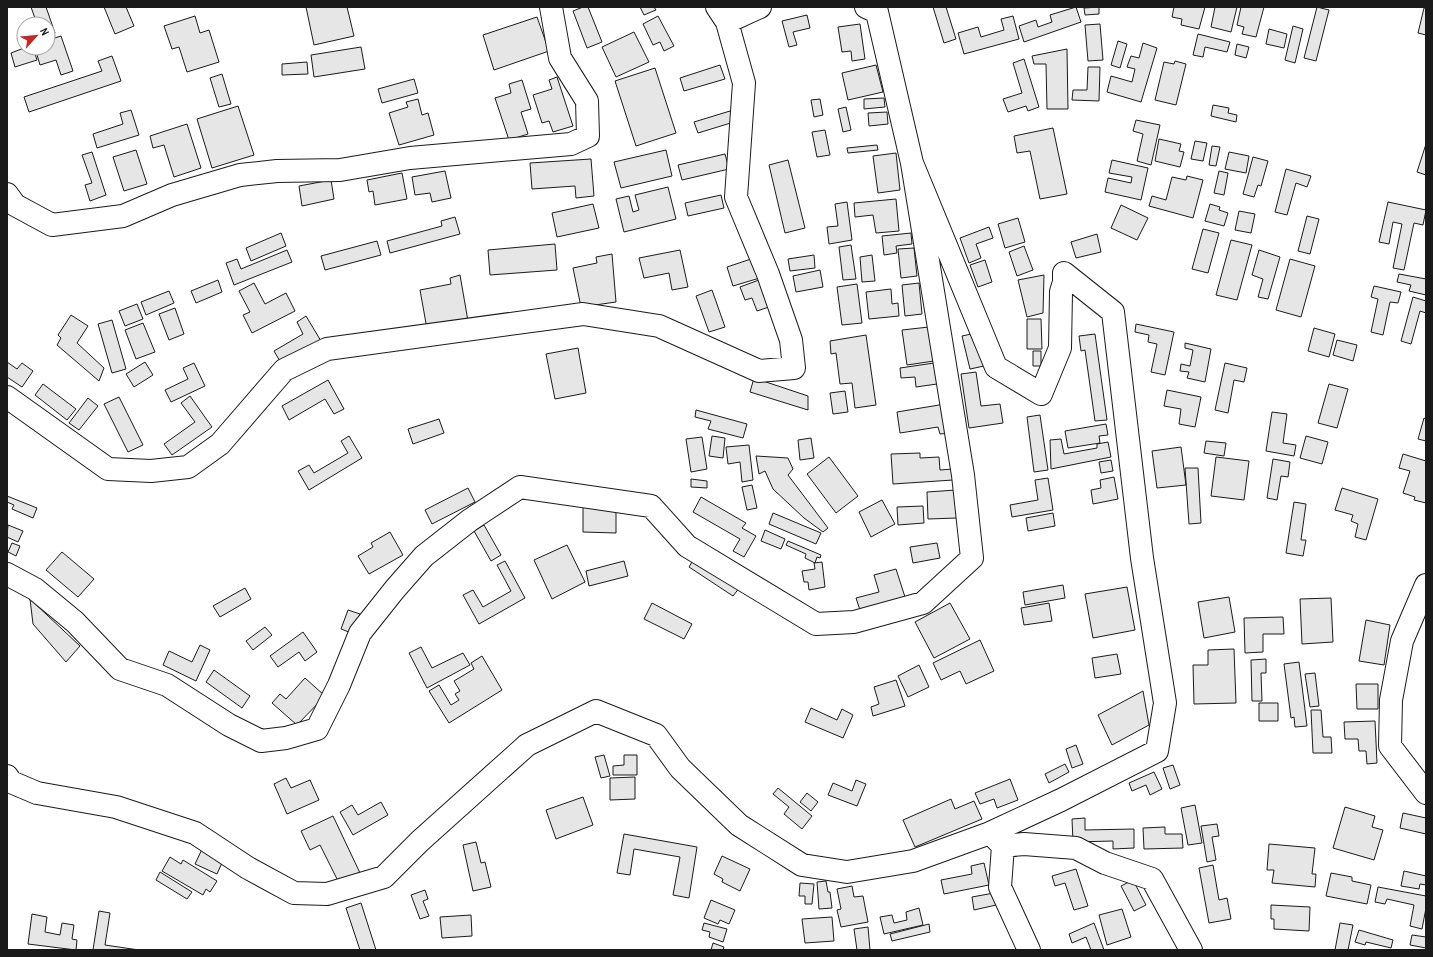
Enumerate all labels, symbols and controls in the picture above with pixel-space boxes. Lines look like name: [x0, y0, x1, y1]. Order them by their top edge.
north arrow: [16, 16, 56, 56]
text: N: [37, 25, 53, 38]

